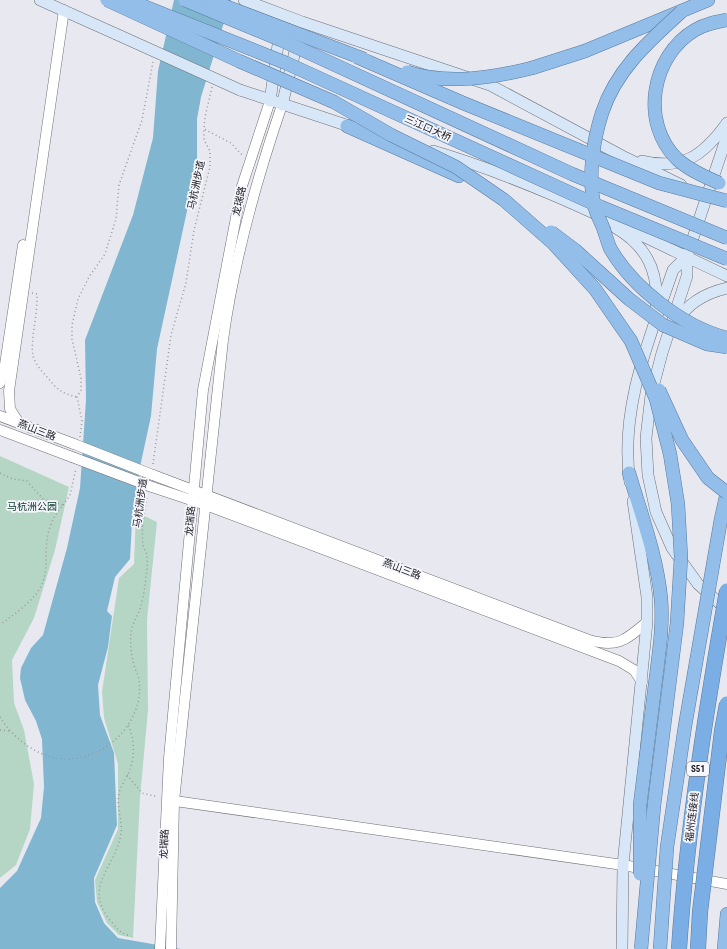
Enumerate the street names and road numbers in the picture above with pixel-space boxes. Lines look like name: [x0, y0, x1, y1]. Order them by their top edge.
street label: 三江口大桥: [403, 113, 453, 143]
street label: 马杭洲步道: [185, 159, 207, 211]
street label: 龙瑞路: [230, 185, 248, 217]
street label: 燕山三路: [16, 418, 58, 442]
street label: 马杭洲步道: [131, 477, 149, 529]
street label: 龙瑞路: [183, 506, 197, 536]
street label: 燕山三路: [381, 557, 423, 581]
road number: S51: [687, 762, 709, 776]
street label: 福州连接线: [683, 792, 701, 842]
street label: 龙瑞路: [158, 829, 170, 859]

